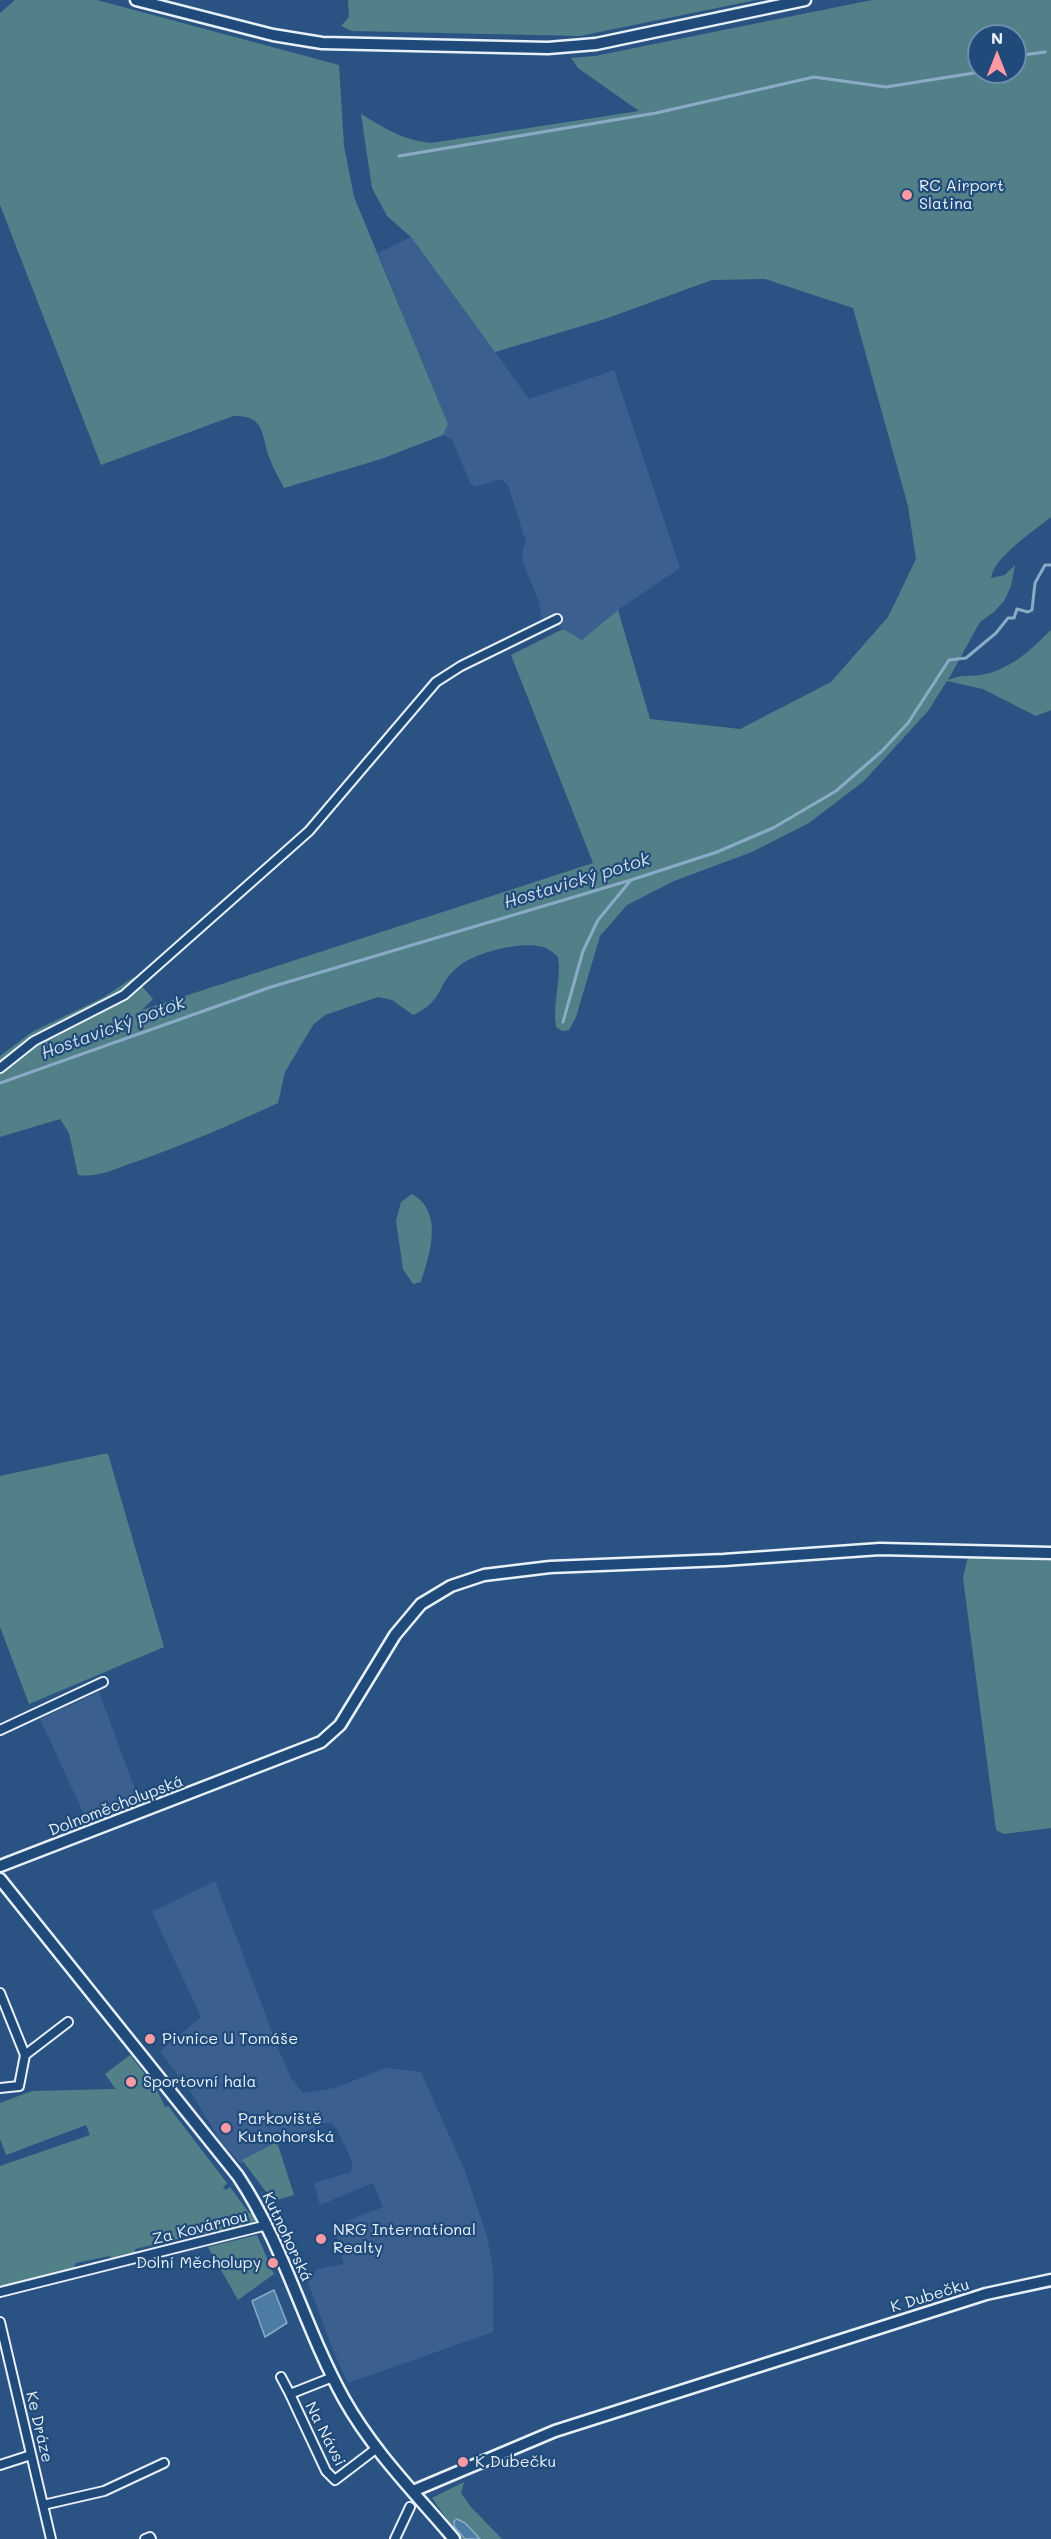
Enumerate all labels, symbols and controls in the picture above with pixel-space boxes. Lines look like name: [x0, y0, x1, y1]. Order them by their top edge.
north arrow: [967, 24, 1027, 84]
text: N: [991, 27, 1003, 48]
place label: RC Airport Slatina: [919, 176, 1004, 214]
marker: RC Airport Slatina: [900, 188, 914, 202]
water label: Hostavický potok: [501, 849, 653, 913]
water label: Hostavický potok: [38, 992, 188, 1064]
street label: Dolnoměcholupská: [46, 1772, 186, 1840]
place label: Pivnice U Tomáše: [162, 2029, 298, 2049]
marker: Pivnice U Tomáše: [143, 2032, 157, 2046]
place label: Sportovní hala: [143, 2072, 256, 2092]
marker: Sportovní hala: [124, 2075, 138, 2089]
place label: Parkoviště Kutnohorská: [238, 2109, 335, 2147]
marker: Parkoviště Kutnohorská: [219, 2121, 233, 2135]
street label: Kutnohorská: [258, 2189, 316, 2285]
street label: Za Kovárnou: [150, 2207, 250, 2249]
place label: NRG International Realty: [333, 2220, 476, 2258]
marker: NRG International Realty: [314, 2232, 328, 2246]
place label: Dolní Měcholupy: [136, 2253, 261, 2273]
marker: Dolní Měcholupy: [266, 2256, 280, 2270]
street label: K Dubečku: [888, 2275, 972, 2317]
street label: Ke Dráze: [21, 2390, 57, 2464]
street label: Na Návsi: [301, 2399, 349, 2469]
place label: K Dubečku: [475, 2452, 556, 2472]
marker: K Dubečku: [456, 2455, 470, 2469]

